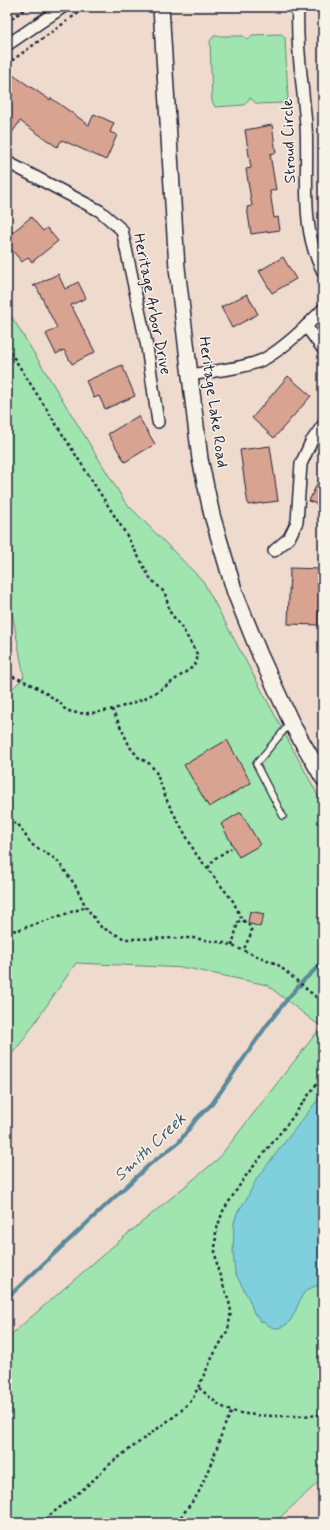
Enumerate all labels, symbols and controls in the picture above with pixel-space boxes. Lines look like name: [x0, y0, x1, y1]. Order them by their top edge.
street label: Stroud Circle: [277, 98, 301, 184]
street label: Heritage Arbor Drive: [128, 231, 176, 377]
street label: Heritage Lake Road: [193, 335, 233, 469]
water label: Smith Creek: [109, 1108, 191, 1186]

